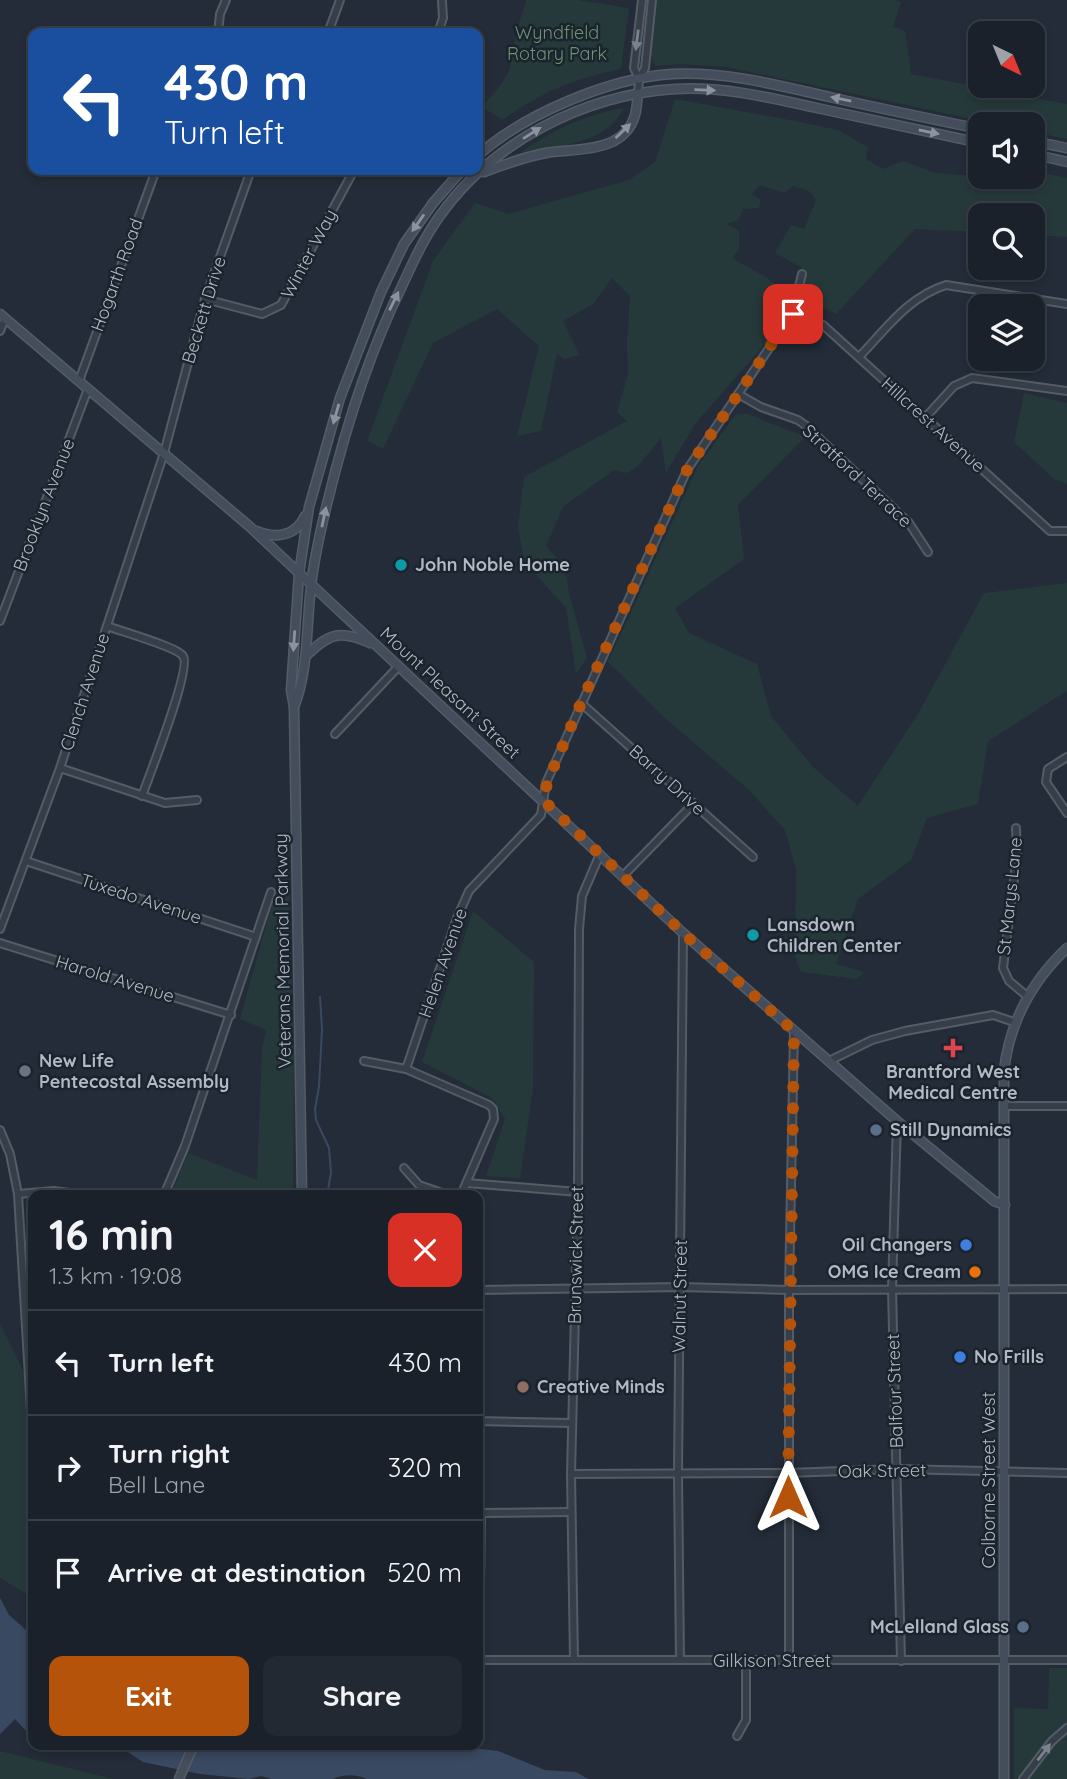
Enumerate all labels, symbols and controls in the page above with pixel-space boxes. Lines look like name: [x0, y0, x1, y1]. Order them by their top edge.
park label: Wyndfield Rotary Park: [507, 21, 607, 65]
north arrow: [968, 21, 1045, 98]
map controls: [968, 21, 1045, 371]
one-way arrow: [632, 29, 643, 51]
text: 430 m: [164, 51, 308, 112]
icon: left: [49, 56, 140, 147]
one-way arrow: [695, 84, 717, 95]
one-way arrow: [830, 94, 852, 105]
text: Turn left: [164, 112, 285, 152]
button: sound: [968, 112, 1045, 189]
one-way arrow: [614, 123, 631, 140]
one-way arrow: [918, 126, 940, 137]
one-way arrow: [523, 127, 542, 140]
button: search: [968, 203, 1045, 280]
street label: Winter Way: [275, 205, 342, 302]
one-way arrow: [412, 214, 426, 232]
street label: Hogarth Road: [85, 215, 148, 335]
street label: Beckett Drive: [176, 253, 231, 366]
pin: [763, 284, 823, 344]
one-way arrow: [389, 291, 400, 311]
button: layers: [968, 294, 1045, 371]
icon: arrive: [774, 295, 812, 333]
street label: Hillcrest Avenue: [877, 372, 990, 477]
one-way arrow: [330, 403, 341, 425]
street label: Stratford Terrace: [798, 419, 917, 532]
street label: Brooklyn Avenue: [8, 435, 79, 575]
one-way arrow: [319, 506, 330, 528]
place label: John Noble Home: [415, 553, 570, 576]
marker: John Noble Home: [393, 557, 409, 573]
street label: Mount Pleasant Street: [375, 622, 525, 764]
street label: Clench Avenue: [55, 630, 114, 754]
one-way arrow: [289, 630, 300, 652]
street label: Barry Drive: [624, 739, 710, 820]
street label: Veterans Memorial Parkway: [269, 833, 296, 1069]
street label: St Marys Lane: [992, 836, 1027, 956]
street label: Tuxedo Avenue: [78, 868, 205, 929]
street label: Helen Avenue: [413, 905, 472, 1021]
place label: Lansdown Children Center: [767, 913, 901, 957]
marker: Lansdown Children Center: [745, 927, 761, 943]
street label: Harold Avenue: [53, 950, 177, 1007]
marker: Brantford West Medical Centre: [943, 1038, 963, 1058]
place label: New Life Pentecostal Assembly: [39, 1049, 229, 1093]
place label: Brantford West Medical Centre: [886, 1060, 1020, 1104]
marker: New Life Pentecostal Assembly: [17, 1063, 33, 1079]
place label: Still Dynamics: [890, 1118, 1012, 1141]
marker: Still Dynamics: [868, 1122, 884, 1138]
street label: Brunswick Street: [563, 1186, 588, 1324]
text: 16 min: [49, 1208, 174, 1261]
button: close: [388, 1213, 462, 1287]
place label: Oil Changers: [842, 1233, 952, 1256]
marker: Oil Changers: [958, 1237, 974, 1253]
street label: Walnut Street: [667, 1239, 692, 1353]
place label: OMG Ice Cream: [828, 1260, 961, 1283]
text: 1.3 km · 19:08: [49, 1261, 182, 1290]
marker: OMG Ice Cream: [967, 1264, 983, 1280]
street label: Balfour Street: [881, 1333, 908, 1449]
icon: left: [49, 1344, 87, 1382]
place label: No Frills: [974, 1345, 1044, 1368]
text: Turn left: [108, 1346, 215, 1379]
text: 430 m: [388, 1346, 462, 1379]
marker: No Frills: [952, 1349, 968, 1365]
place label: Creative Minds: [537, 1375, 665, 1398]
marker: Creative Minds: [515, 1379, 531, 1395]
street label: Colborne Street West: [977, 1392, 1000, 1568]
text: Turn right: [108, 1437, 230, 1470]
icon: right: [49, 1449, 87, 1487]
text: 320 m: [388, 1451, 462, 1484]
street label: Oak Street: [838, 1458, 926, 1483]
position arrow: [751, 1460, 825, 1534]
text: Bell Lane: [108, 1470, 205, 1499]
icon: arrive: [49, 1554, 87, 1592]
text: Arrive at destination: [108, 1556, 366, 1589]
text: 520 m: [387, 1556, 462, 1589]
place label: McLelland Glass: [870, 1615, 1009, 1638]
marker: McLelland Glass: [1015, 1619, 1031, 1635]
street label: Gilkison Street: [713, 1649, 831, 1672]
button: Exit: [49, 1656, 249, 1736]
button: Share: [263, 1656, 462, 1736]
one-way arrow: [1037, 1744, 1052, 1762]

